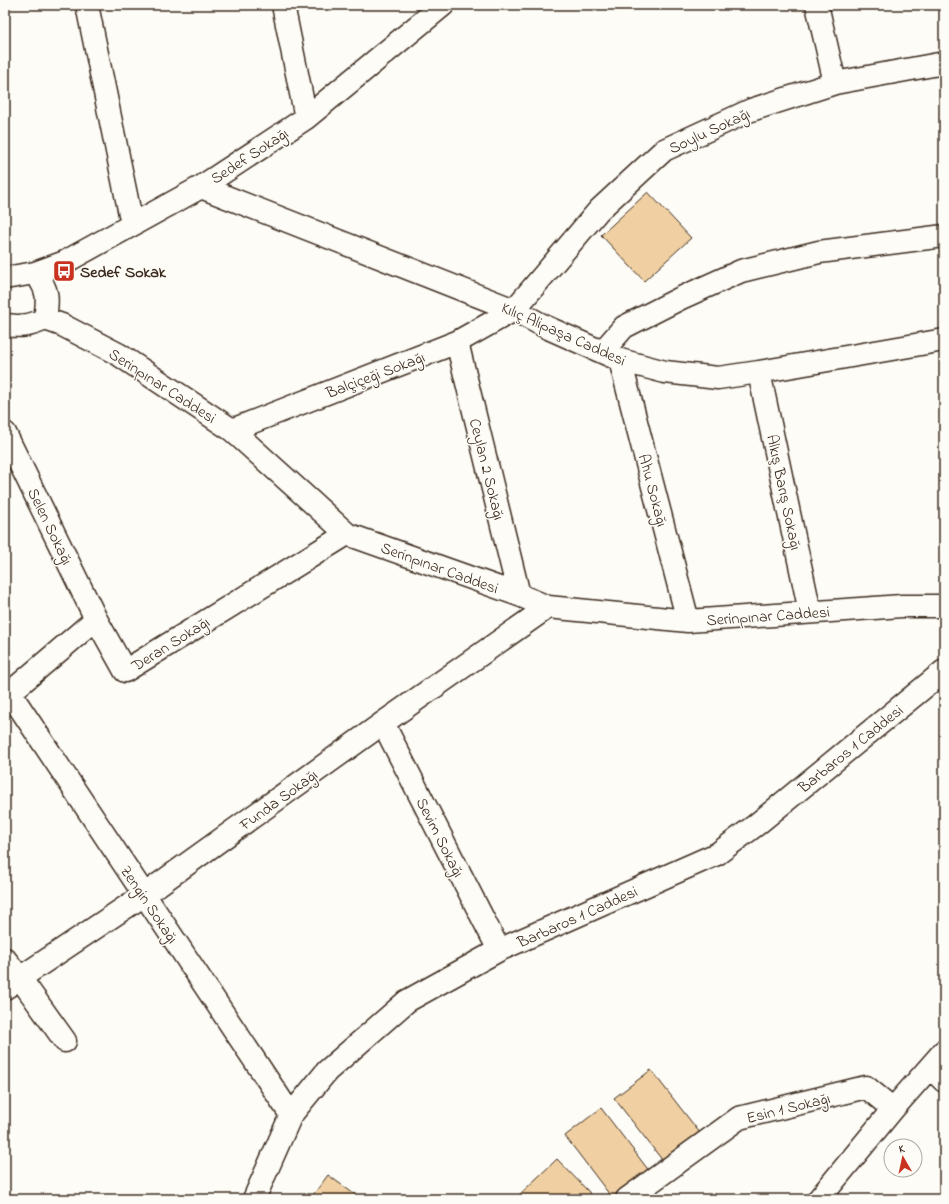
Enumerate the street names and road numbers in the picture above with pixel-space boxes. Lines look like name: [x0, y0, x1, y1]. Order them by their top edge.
street label: Soylu Sokağı: [665, 102, 755, 161]
street label: Sedef Sokağı: [206, 122, 294, 191]
street label: Kılıç Alipaşa Caddesi: [497, 297, 630, 373]
street label: Serinpınar Caddesi: [103, 343, 220, 431]
street label: Balçiçeği Sokağı: [322, 346, 429, 406]
street label: Ceylan 2 Sokağı: [462, 416, 510, 523]
street label: Alkış Barış Sokağı: [759, 432, 807, 553]
street label: Ahu Sokağı: [631, 451, 673, 530]
street label: Selen Sokağı: [20, 484, 78, 570]
street label: Serinpınar Caddesi: [377, 536, 502, 601]
street label: Serinpınar Caddesi: [706, 601, 831, 633]
street label: Deran Sokağı: [126, 611, 215, 679]
street label: Barbaros 1 Caddesi: [793, 699, 909, 800]
street label: Funda Sokağı: [234, 764, 323, 838]
street label: Sevim Sokağı: [409, 794, 470, 882]
street label: Zengin Sokağı: [113, 861, 184, 949]
street label: Barbaros 1 Caddesi: [513, 880, 642, 956]
street label: Esin 1 Sokağı: [744, 1087, 833, 1131]

